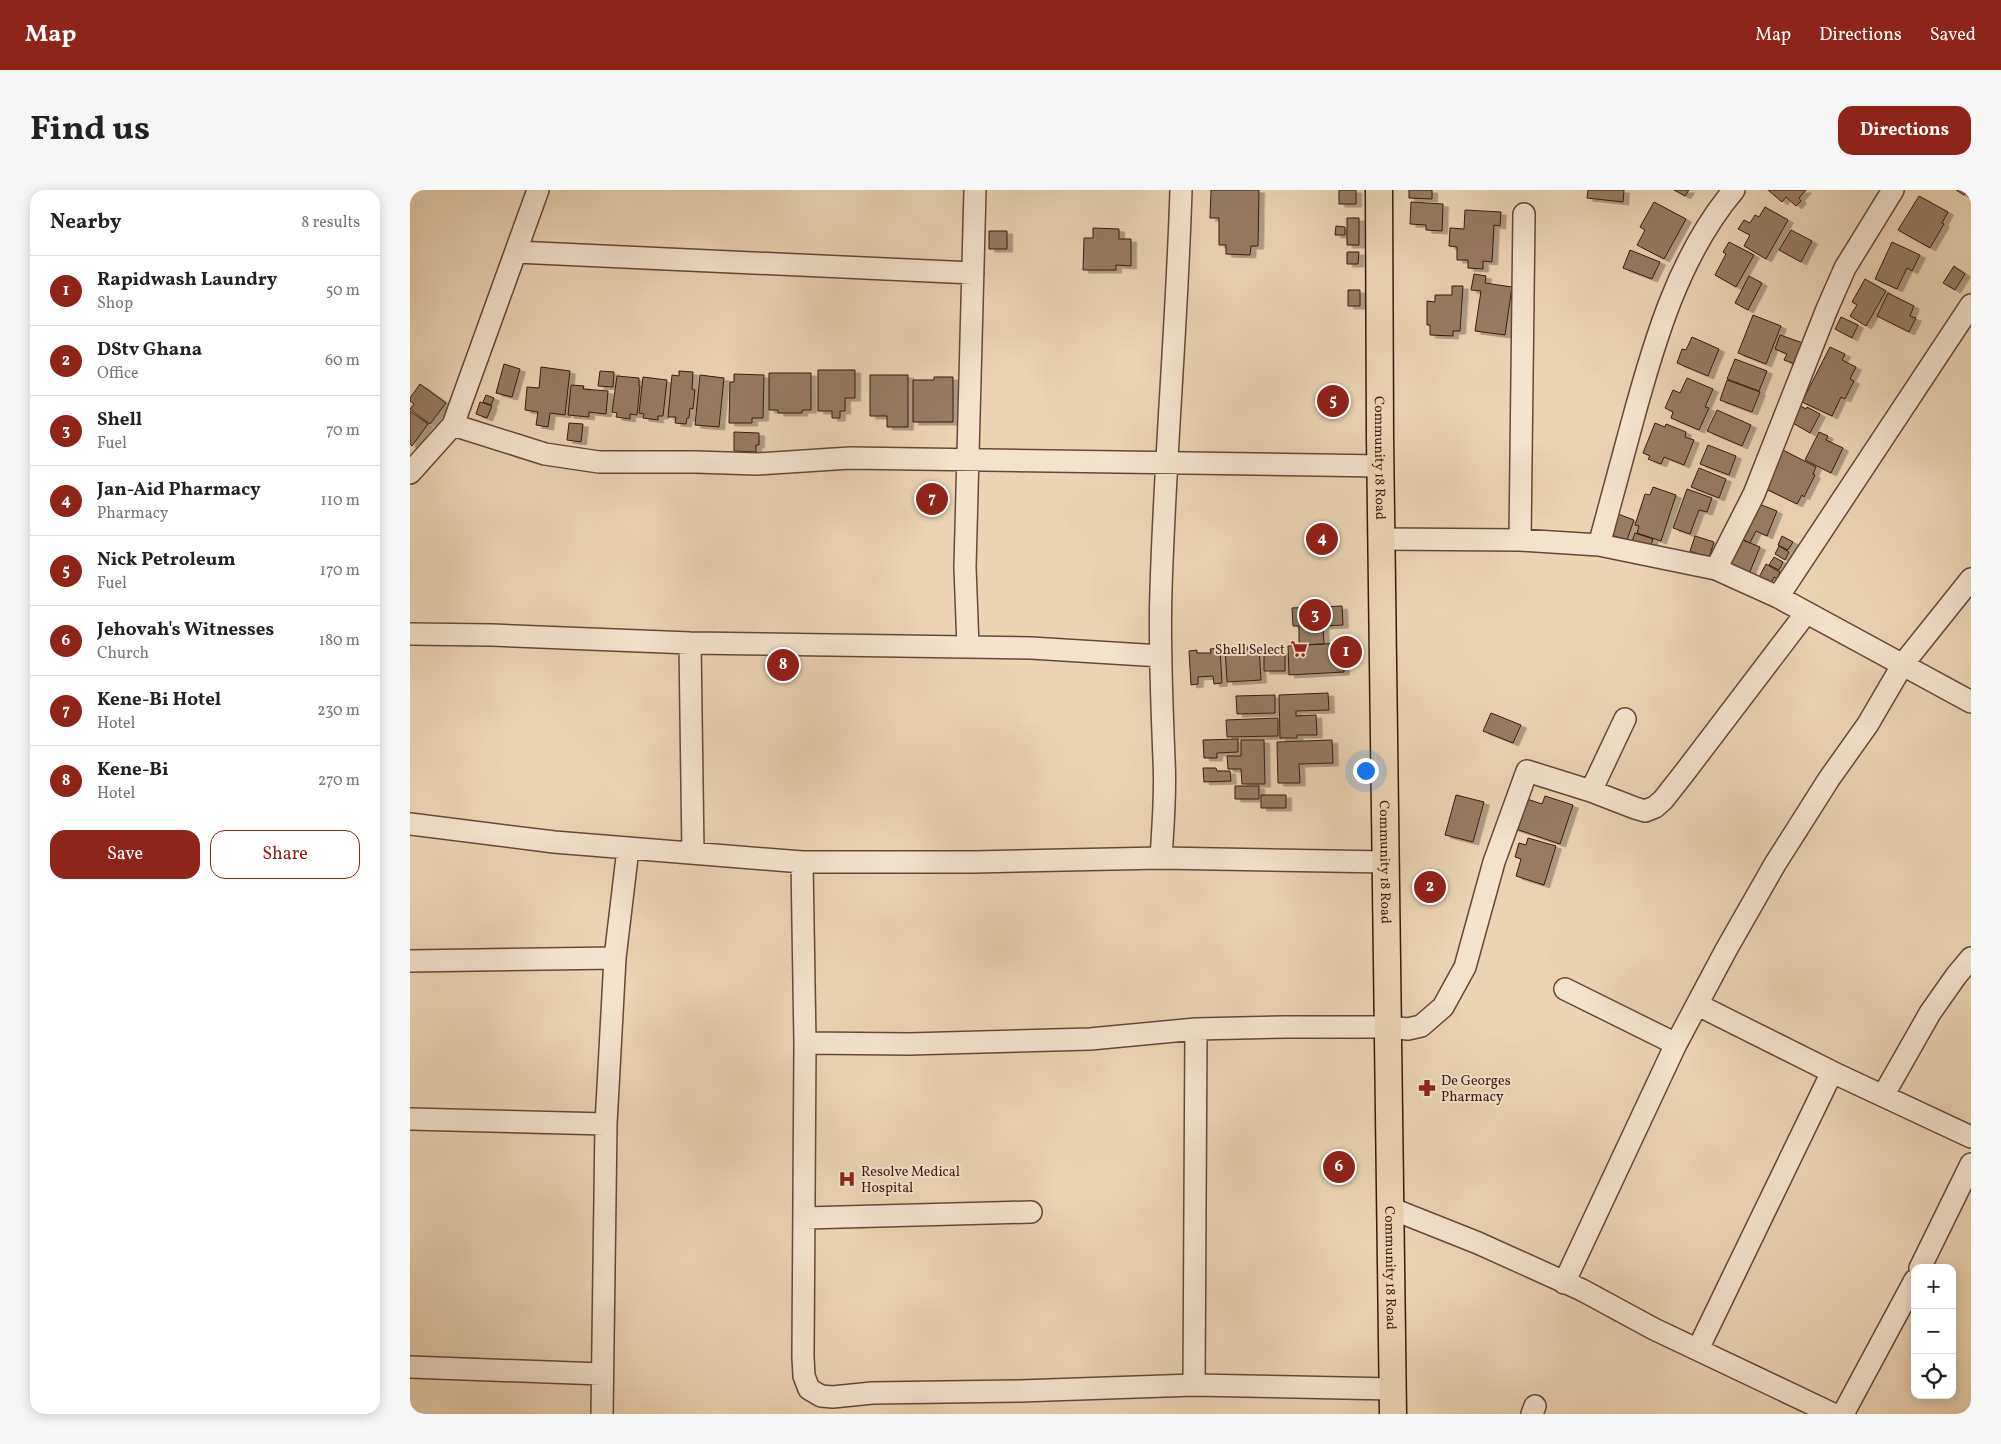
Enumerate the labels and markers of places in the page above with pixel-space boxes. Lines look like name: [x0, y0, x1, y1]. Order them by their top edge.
pin: 5: [1317, 382, 1349, 420]
pin: 7: [916, 480, 948, 518]
pin: 4: [1306, 520, 1338, 558]
pin: 3: [1299, 596, 1331, 634]
pin: 1: [1330, 633, 1362, 671]
supermarket icon: Shell Select: [1289, 639, 1309, 659]
place label: Shell Select: [1215, 641, 1285, 660]
pin: 8: [767, 646, 799, 684]
pin: 2: [1414, 868, 1446, 906]
place label: De Georges Pharmacy: [1441, 1072, 1511, 1107]
pharmacy icon: De Georges Pharmacy: [1417, 1078, 1437, 1098]
pin: 6: [1323, 1148, 1355, 1186]
place label: Resolve Medical Hospital: [861, 1163, 960, 1198]
hospital icon: Resolve Medical Hospital: [837, 1169, 857, 1189]

